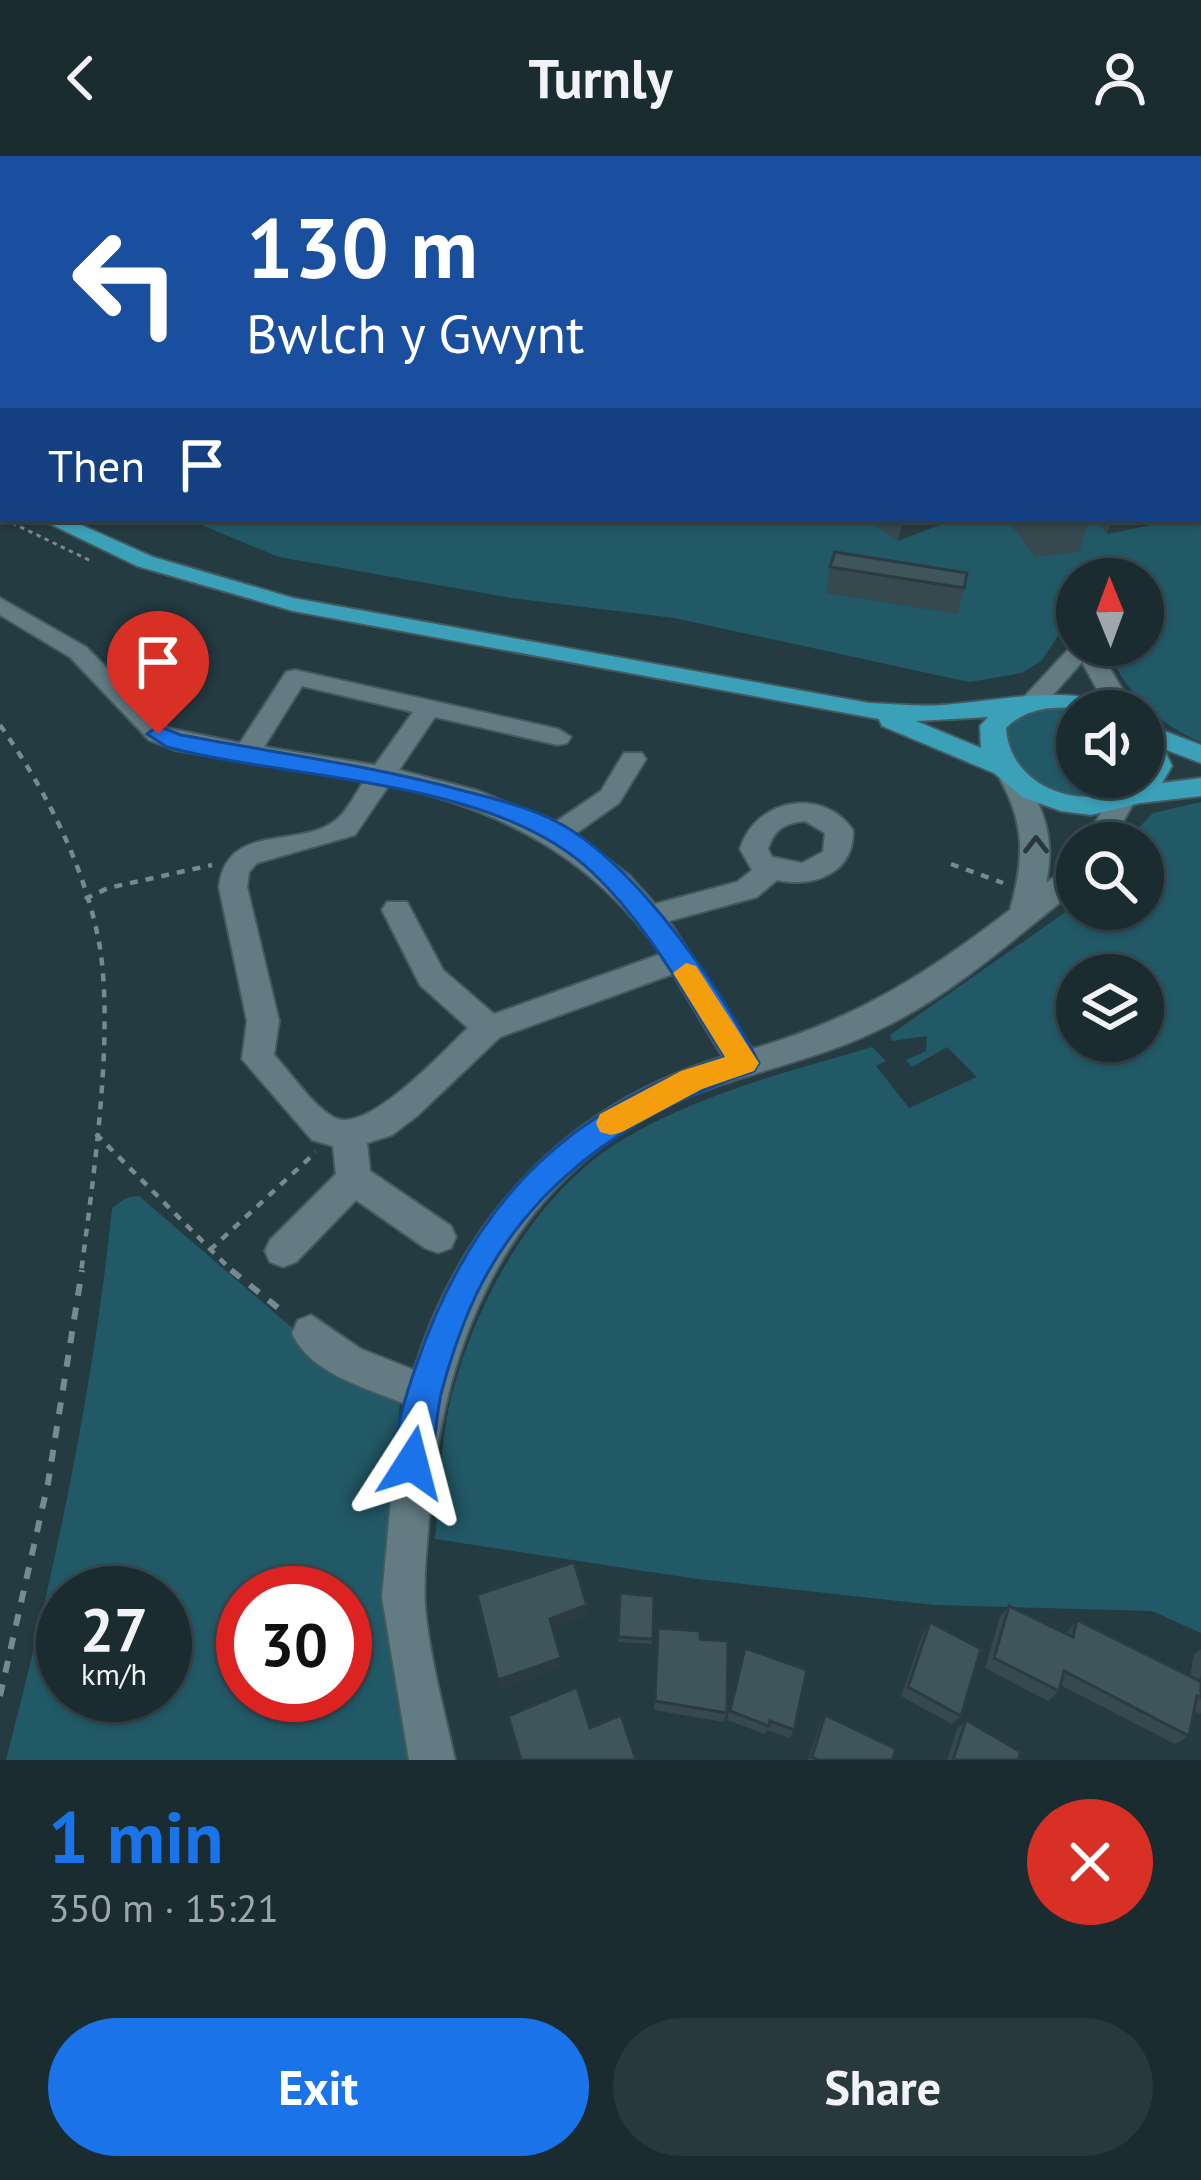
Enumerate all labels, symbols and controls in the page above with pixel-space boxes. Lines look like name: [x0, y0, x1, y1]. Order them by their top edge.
text: Turnly: [528, 43, 673, 113]
icon: back: [48, 45, 114, 111]
icon: person: [1087, 45, 1153, 111]
text: 130 m: [246, 192, 478, 301]
icon: left: [48, 204, 204, 360]
text: Bwlch y Gwynt: [246, 298, 584, 368]
icon: arrive: [169, 432, 235, 498]
text: Then: [48, 436, 145, 494]
north arrow: [1056, 558, 1164, 666]
map controls: [1056, 558, 1164, 1062]
pin: [107, 611, 209, 734]
icon: arrive: [125, 629, 191, 695]
button: sound: [1056, 690, 1164, 798]
button: search: [1056, 822, 1164, 930]
one-way arrow: [1023, 835, 1049, 853]
button: layers: [1056, 954, 1164, 1062]
position arrow: [349, 1400, 475, 1526]
speed limit sign: 30: [216, 1566, 372, 1722]
text: 27: [80, 1590, 148, 1668]
text: km/h: [81, 1654, 147, 1693]
text: 1 min: [48, 1790, 224, 1883]
button: close: [1027, 1799, 1153, 1925]
text: 350 m · 15:21: [48, 1882, 279, 1933]
button: Exit: [48, 2018, 589, 2156]
button: Share: [613, 2018, 1153, 2156]

